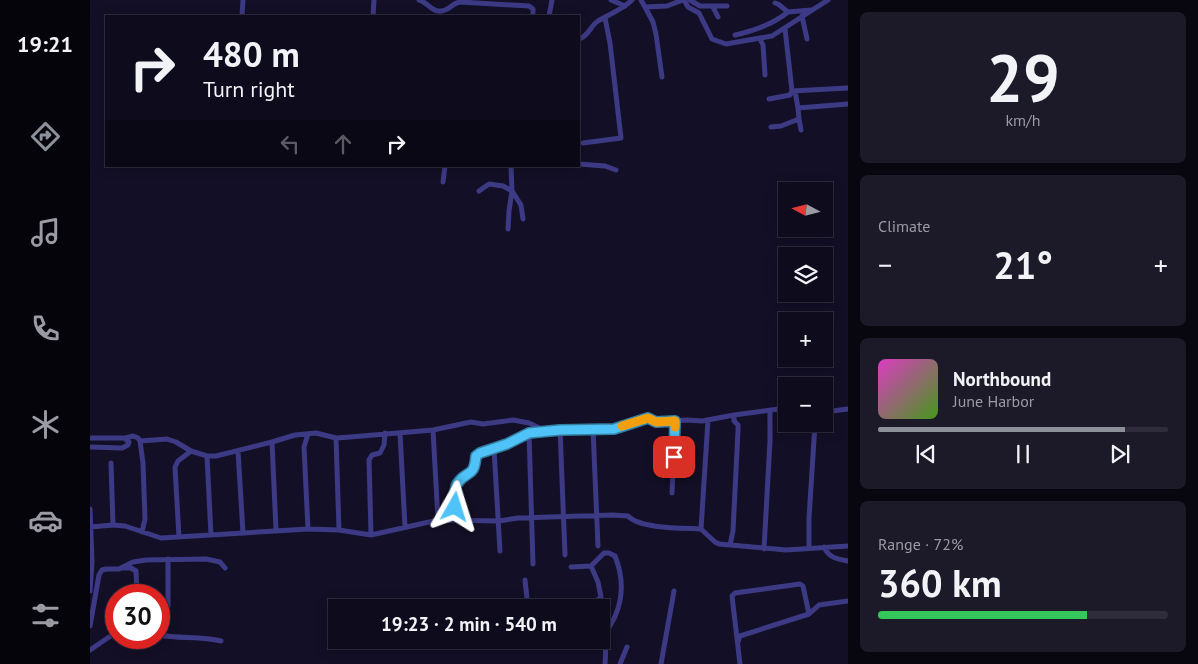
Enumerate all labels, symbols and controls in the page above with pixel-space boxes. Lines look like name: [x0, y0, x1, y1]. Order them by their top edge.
text: 19:21: [17, 30, 73, 58]
text: 480 m: [203, 31, 300, 77]
icon: right: [120, 35, 185, 100]
text: 29: [986, 35, 1060, 119]
text: Turn right: [203, 75, 295, 103]
text: km/h: [1005, 110, 1041, 130]
icon: directions: [28, 119, 63, 154]
icon: left: [276, 130, 304, 158]
icon: ahead: [329, 130, 357, 158]
icon: right: [382, 130, 410, 158]
north arrow: [778, 182, 832, 238]
map controls: [778, 182, 833, 432]
icon: music: [28, 215, 63, 250]
text: Climate: [878, 216, 930, 236]
text: 21°: [993, 240, 1053, 289]
text: −: [878, 246, 892, 283]
text: +: [1154, 246, 1168, 283]
button: layers: [778, 247, 833, 302]
icon: phone: [28, 311, 63, 346]
button: +: [778, 312, 833, 367]
text: Northbound: [953, 367, 1051, 391]
button: −: [778, 377, 833, 432]
text: June Harbor: [953, 391, 1034, 411]
icon: climate: [28, 407, 63, 442]
pin: [653, 436, 695, 478]
icon: previous: [912, 440, 940, 468]
icon: pause: [1009, 440, 1037, 468]
icon: next: [1106, 440, 1134, 468]
icon: arrive: [660, 443, 688, 471]
position arrow: [428, 480, 480, 532]
icon: car: [28, 503, 63, 538]
text: Range · 72%: [878, 534, 963, 554]
text: 360 km: [878, 558, 1002, 607]
speed limit sign: 30: [105, 584, 170, 649]
icon: filters: [28, 598, 63, 633]
text: 19:23 · 2 min · 540 m: [381, 612, 557, 636]

